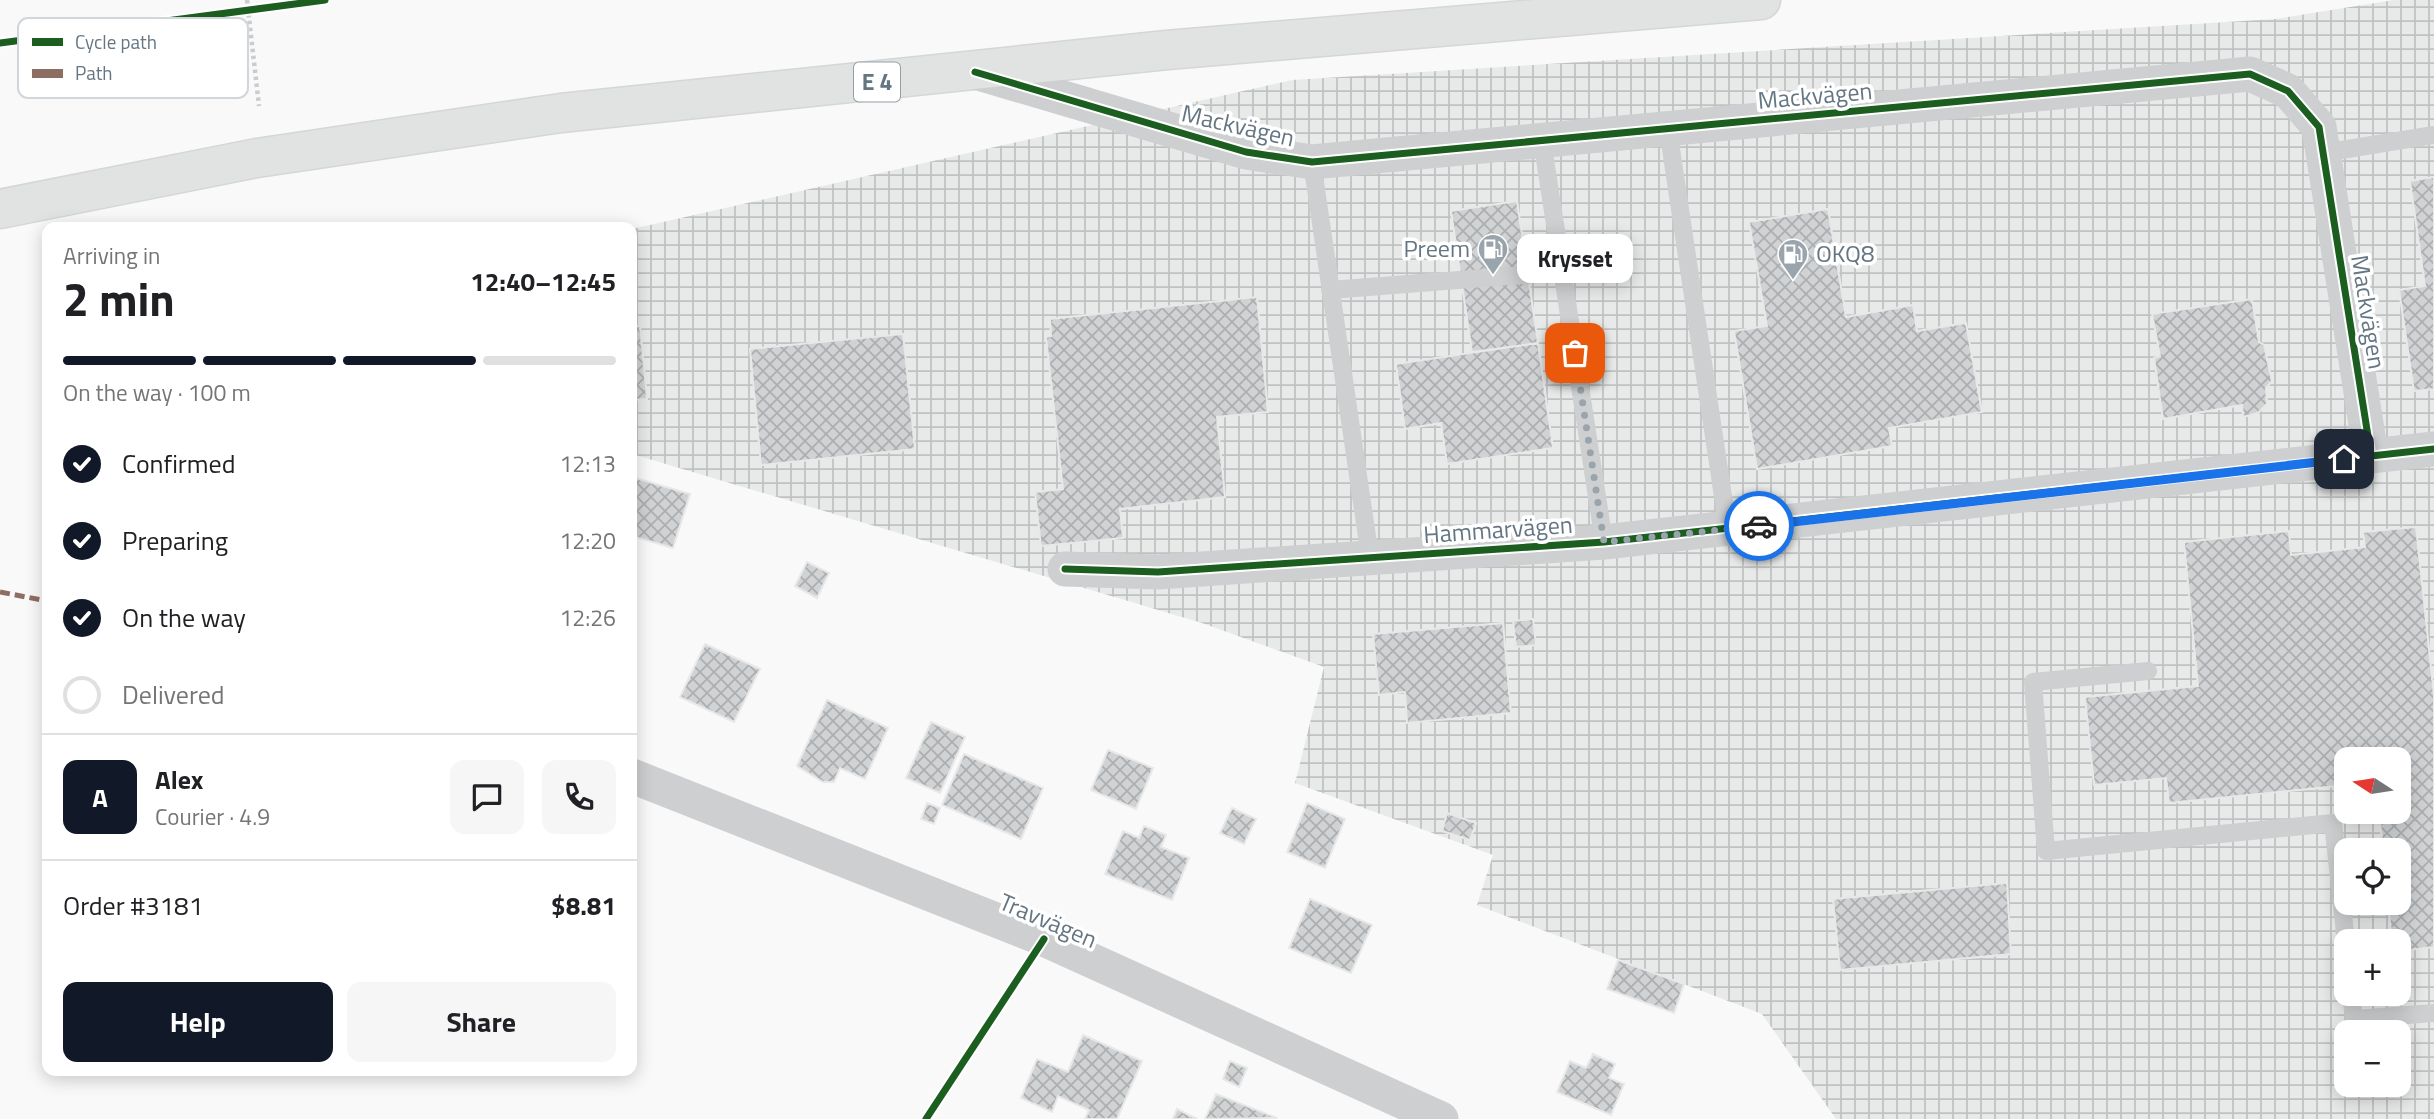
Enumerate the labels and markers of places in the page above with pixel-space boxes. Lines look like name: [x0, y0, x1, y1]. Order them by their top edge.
place label: Preem: [1403, 230, 1470, 266]
fuel station icon: Preem: [1476, 232, 1510, 276]
callout: Krysset: [1517, 234, 1633, 283]
place label: OKQ8: [1816, 235, 1874, 271]
fuel station icon: OKQ8: [1776, 237, 1810, 281]
pin: [1545, 323, 1605, 383]
pin: [2314, 429, 2374, 489]

